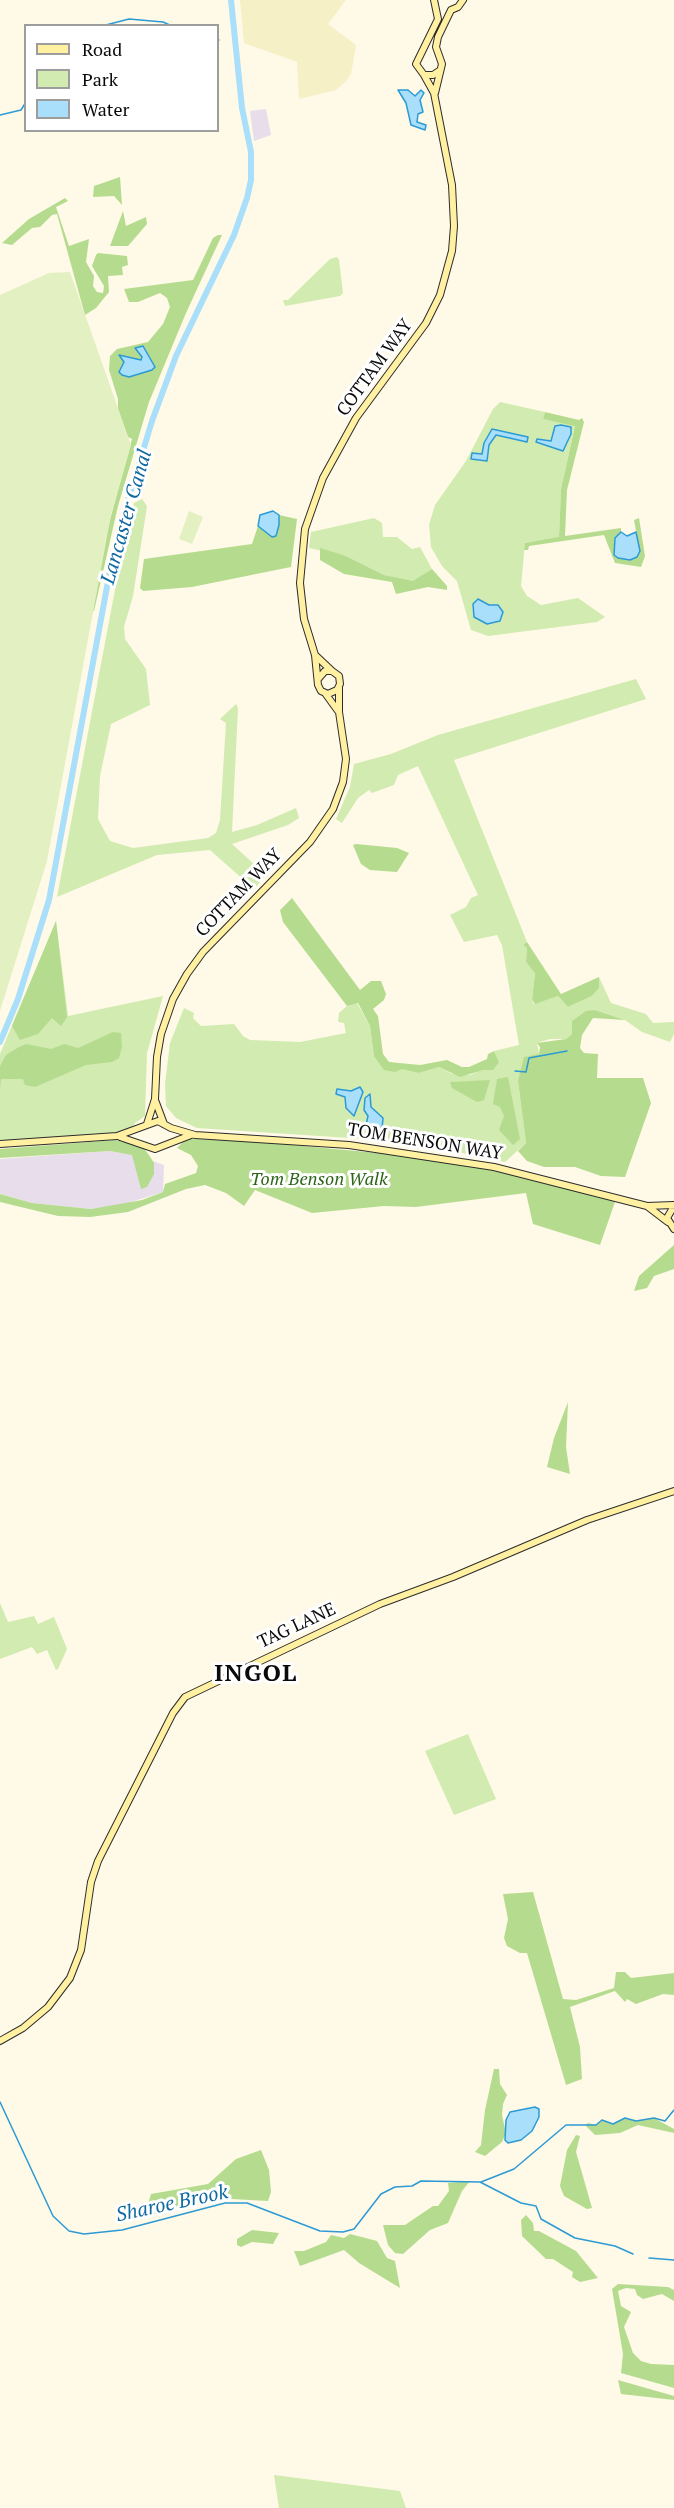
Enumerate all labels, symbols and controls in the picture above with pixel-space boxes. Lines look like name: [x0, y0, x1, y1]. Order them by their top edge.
legend: [24, 24, 219, 132]
text: Road: [82, 37, 122, 61]
text: Park: [82, 67, 118, 91]
text: Water: [82, 97, 129, 121]
street label: COTTAM WAY: [333, 315, 417, 421]
water label: Lancaster Canal: [96, 447, 158, 587]
street label: COTTAM WAY: [191, 844, 287, 942]
street label: TOM BENSON WAY: [346, 1119, 504, 1165]
park label: Tom Benson Walk: [250, 1169, 388, 1191]
street label: TAG LANE: [255, 1599, 339, 1653]
district label: INGOL: [214, 1660, 298, 1688]
water label: Sharoe Brook: [114, 2180, 230, 2228]

